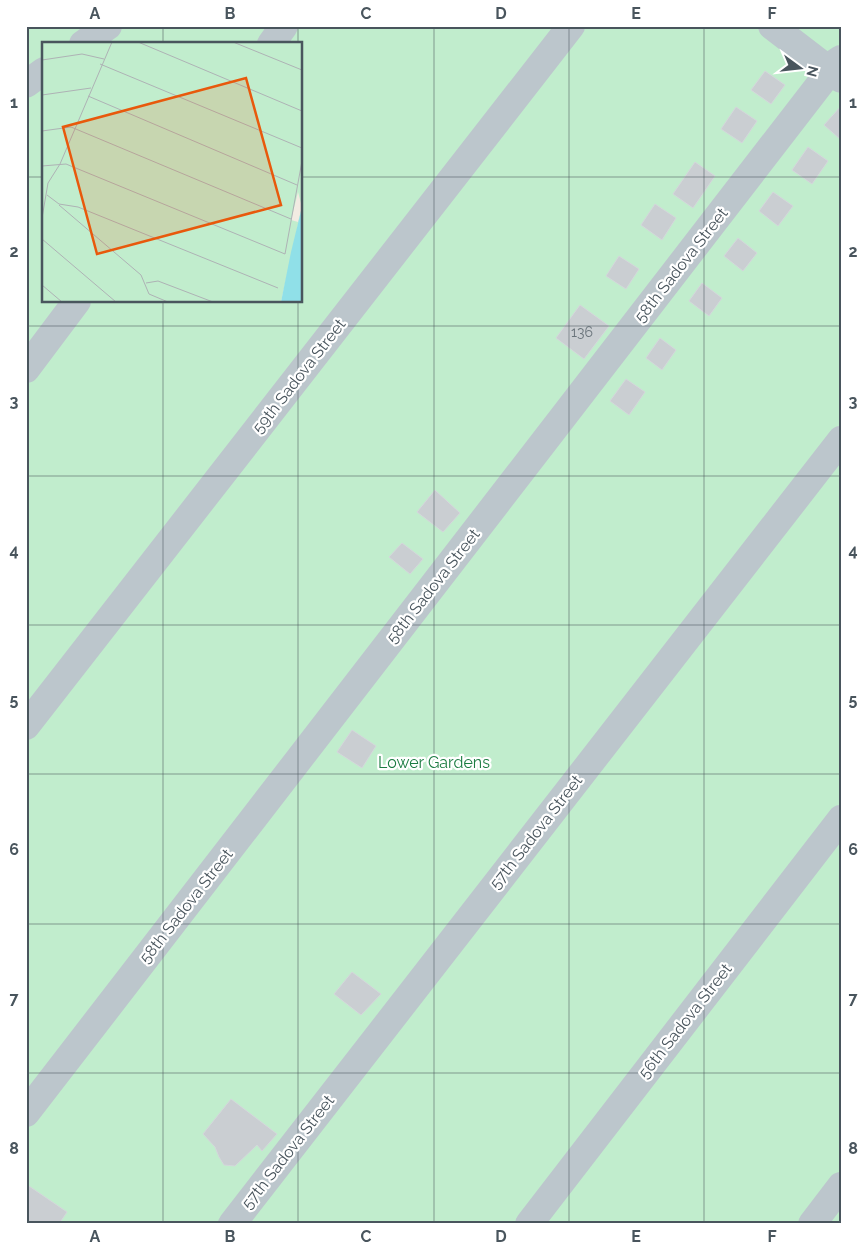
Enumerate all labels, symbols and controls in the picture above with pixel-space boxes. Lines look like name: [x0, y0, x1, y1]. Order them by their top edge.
text: A: [90, 4, 101, 23]
text: B: [225, 4, 236, 23]
text: C: [361, 4, 372, 23]
text: D: [495, 4, 507, 23]
text: E: [631, 4, 641, 23]
text: F: [767, 4, 777, 23]
inset map: [42, 42, 302, 302]
north arrow: [774, 42, 824, 92]
text: N: [803, 64, 822, 79]
text: 1: [10, 93, 18, 112]
text: 1: [849, 93, 857, 112]
street label: 58th Sadova Street: [630, 203, 732, 326]
text: 2: [9, 242, 19, 261]
text: 2: [848, 242, 858, 261]
street label: 59th Sadova Street: [248, 315, 350, 437]
house number: 136: [571, 324, 593, 340]
text: 3: [10, 392, 19, 411]
text: 3: [849, 392, 858, 411]
street label: 58th Sadova Street: [382, 524, 484, 647]
text: 4: [9, 541, 19, 560]
text: 4: [848, 541, 858, 560]
text: 5: [10, 690, 19, 709]
text: 5: [849, 690, 858, 709]
park label: Lower Gardens: [378, 753, 490, 772]
street label: 57th Sadova Street: [486, 771, 587, 893]
text: 6: [9, 840, 19, 859]
text: 6: [848, 840, 858, 859]
street label: 58th Sadova Street: [135, 844, 237, 967]
street label: 56th Sadova Street: [634, 959, 736, 1082]
text: 7: [10, 989, 19, 1008]
text: 7: [849, 989, 858, 1008]
street label: 57th Sadova Street: [238, 1091, 339, 1213]
text: 8: [9, 1139, 19, 1158]
text: 8: [848, 1139, 858, 1158]
text: A: [90, 1227, 101, 1246]
text: B: [225, 1227, 236, 1246]
text: C: [361, 1227, 372, 1246]
text: D: [495, 1227, 507, 1246]
text: E: [631, 1227, 641, 1246]
text: F: [767, 1227, 777, 1246]

